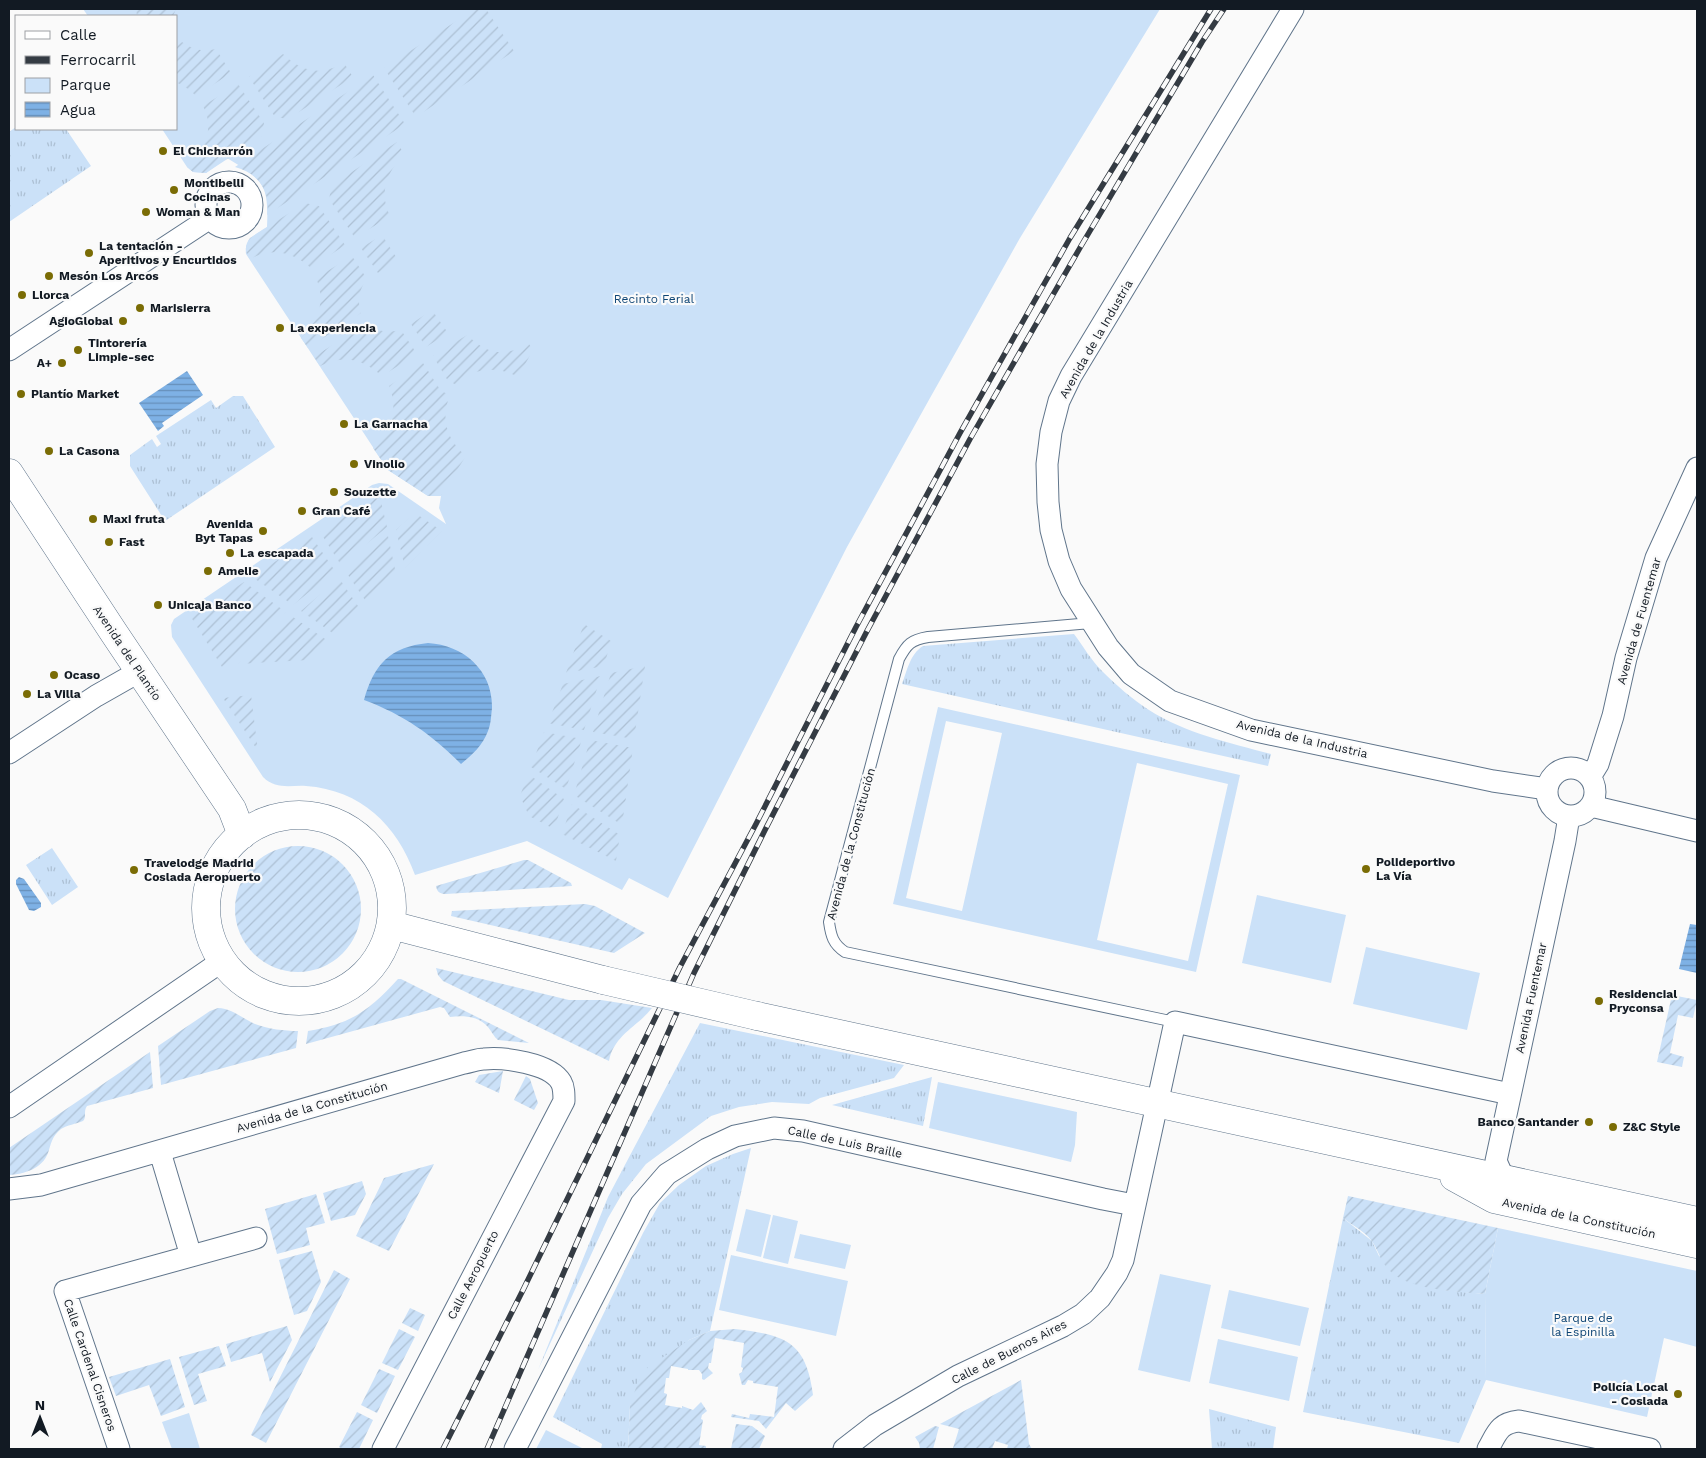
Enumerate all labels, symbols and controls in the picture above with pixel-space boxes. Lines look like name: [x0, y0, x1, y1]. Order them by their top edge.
legend: [15, 15, 178, 130]
text: Calle: [60, 26, 97, 44]
text: Ferrocarril: [60, 51, 136, 69]
text: Parque: [60, 76, 111, 94]
text: Agua: [60, 101, 96, 119]
place label: El Chicharrón: [173, 144, 253, 158]
marker: El Chicharrón: [157, 145, 169, 157]
place label: Montibelli Cocinas: [184, 176, 244, 204]
marker: Montibelli Cocinas: [168, 184, 180, 196]
place label: Woman & Man: [156, 205, 240, 219]
marker: Woman & Man: [140, 206, 152, 218]
place label: La tentación - Aperitivos y Encurtidos: [99, 239, 237, 267]
marker: La tentación - Aperitivos y Encurtidos: [83, 247, 95, 259]
place label: Mesón Los Arcos: [59, 269, 159, 283]
marker: Mesón Los Arcos: [43, 270, 55, 282]
street label: Avenida de la Industria: [1056, 277, 1136, 401]
place label: Llorca: [32, 288, 69, 302]
marker: Llorca: [16, 289, 28, 301]
park label: Recinto Ferial: [614, 292, 695, 306]
place label: Marisierra: [150, 301, 211, 315]
marker: Marisierra: [134, 302, 146, 314]
place label: AgioGlobal: [49, 314, 113, 328]
marker: AgioGlobal: [117, 315, 129, 327]
place label: La experiencia: [290, 321, 376, 335]
marker: La experiencia: [274, 322, 286, 334]
place label: Tintorería Limpie-sec: [88, 336, 155, 364]
marker: Tintorería Limpie-sec: [72, 344, 84, 356]
place label: A+: [37, 356, 52, 370]
marker: A+: [56, 357, 68, 369]
place label: Plantío Market: [31, 387, 120, 401]
marker: Plantío Market: [15, 388, 27, 400]
place label: La Garnacha: [354, 417, 428, 431]
marker: La Garnacha: [338, 418, 350, 430]
place label: La Casona: [59, 444, 120, 458]
marker: La Casona: [43, 445, 55, 457]
place label: Vinolio: [364, 457, 405, 471]
marker: Vinolio: [348, 458, 360, 470]
place label: Souzette: [344, 485, 396, 499]
marker: Souzette: [328, 486, 340, 498]
place label: Gran Café: [312, 504, 371, 518]
marker: Gran Café: [296, 505, 308, 517]
place label: Maxi fruta: [103, 512, 165, 526]
marker: Maxi fruta: [87, 513, 99, 525]
place label: Avenida Byt Tapas: [195, 517, 254, 545]
marker: Avenida Byt Tapas: [257, 525, 269, 537]
place label: Fast: [119, 535, 145, 549]
marker: Fast: [103, 536, 115, 548]
place label: La escapada: [240, 546, 313, 560]
marker: La escapada: [224, 547, 236, 559]
street label: Avenida de Fuentemar: [1614, 556, 1664, 686]
place label: Amelie: [218, 564, 259, 578]
marker: Amelie: [202, 565, 214, 577]
place label: Unicaja Banco: [168, 598, 252, 612]
marker: Unicaja Banco: [152, 599, 164, 611]
street label: Avenida del Plantío: [90, 603, 164, 703]
place label: Ocaso: [64, 668, 100, 682]
marker: Ocaso: [48, 669, 60, 681]
place label: La Villa: [37, 687, 81, 701]
marker: La Villa: [21, 688, 33, 700]
street label: Avenida de la Industria: [1235, 717, 1369, 761]
street label: Avenida de la Constitución: [824, 767, 878, 921]
place label: Polideportivo La Vía: [1376, 855, 1455, 883]
place label: Travelodge Madrid Coslada Aeropuerto: [144, 856, 261, 884]
marker: Polideportivo La Vía: [1360, 863, 1372, 875]
marker: Travelodge Madrid Coslada Aeropuerto: [128, 864, 140, 876]
street label: Avenida Fuentemar: [1512, 941, 1550, 1055]
place label: Residencial Pryconsa: [1609, 987, 1677, 1015]
marker: Residencial Pryconsa: [1593, 995, 1605, 1007]
street label: Avenida de la Constitución: [235, 1079, 389, 1135]
place label: Banco Santander: [1478, 1115, 1580, 1129]
marker: Banco Santander: [1583, 1116, 1595, 1128]
place label: Z&C Style: [1623, 1120, 1681, 1134]
marker: Z&C Style: [1607, 1121, 1619, 1133]
street label: Calle de Luis Braille: [786, 1123, 904, 1161]
street label: Avenida de la Constitución: [1501, 1195, 1657, 1241]
street label: Calle Aeropuerto: [444, 1228, 502, 1322]
street label: Calle Cardenal Cisneros: [61, 1297, 119, 1433]
park label: Parque de la Espinilla: [1551, 1311, 1615, 1339]
street label: Calle de Buenos Aires: [949, 1317, 1069, 1387]
place label: Policía Local - Coslada: [1593, 1380, 1668, 1408]
marker: Policía Local - Coslada: [1672, 1388, 1684, 1400]
north arrow: [15, 1393, 65, 1443]
text: N: [35, 1397, 45, 1413]

